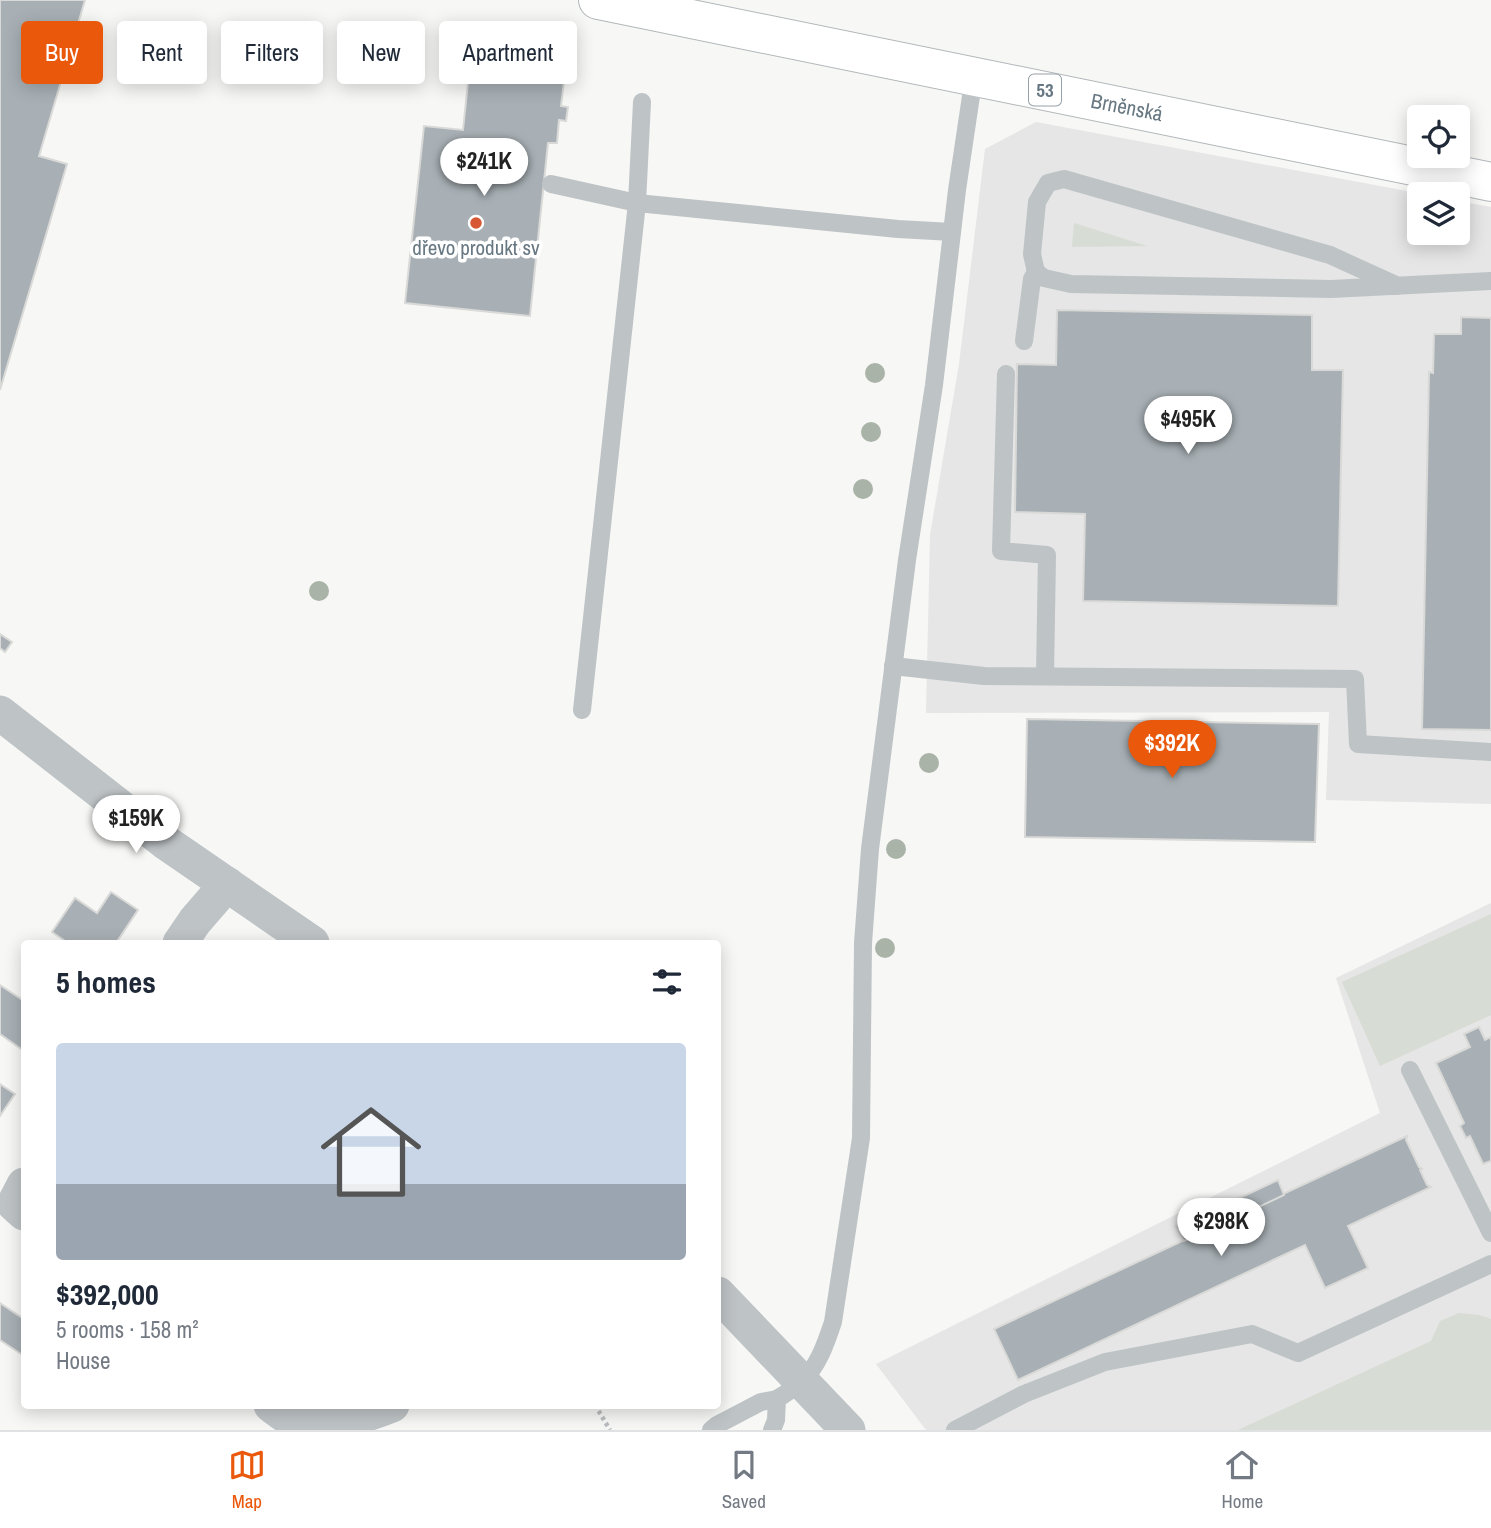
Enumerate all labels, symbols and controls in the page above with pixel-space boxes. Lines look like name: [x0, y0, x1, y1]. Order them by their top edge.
chip: Buy: [21, 21, 103, 84]
chip: Rent: [117, 21, 207, 84]
chip: Filters: [221, 21, 323, 84]
chip: New: [337, 21, 425, 84]
chip: Apartment: [439, 21, 577, 84]
road number: 53: [1029, 74, 1061, 106]
street label: Brněnská: [1089, 86, 1166, 128]
map controls: [1407, 105, 1470, 245]
button: locate: [1407, 105, 1470, 168]
pin: $241K: [435, 138, 533, 198]
text: $241K: [456, 145, 512, 176]
button: layers: [1407, 182, 1470, 245]
marker: dřevo produkt sv: [468, 215, 484, 231]
place label: dřevo produkt sv: [412, 233, 540, 262]
pin: $495K: [1139, 396, 1237, 456]
text: $495K: [1160, 403, 1216, 434]
pin: $392K: [1123, 720, 1221, 780]
text: $392K: [1144, 727, 1200, 758]
pin: $159K: [87, 796, 185, 855]
text: $159K: [108, 802, 164, 833]
text: 5 homes: [56, 962, 156, 1002]
icon: filters: [648, 963, 686, 1001]
icon: home: [308, 1089, 434, 1215]
pin: $298K: [1172, 1198, 1270, 1258]
text: $298K: [1193, 1205, 1249, 1236]
text: $392,000: [56, 1274, 159, 1314]
text: 5 rooms · 158 m²: [56, 1314, 199, 1345]
text: House: [56, 1345, 111, 1376]
tab: Map: [228, 1446, 266, 1514]
tab: Saved: [722, 1446, 766, 1514]
tab: Home: [1222, 1446, 1263, 1514]

